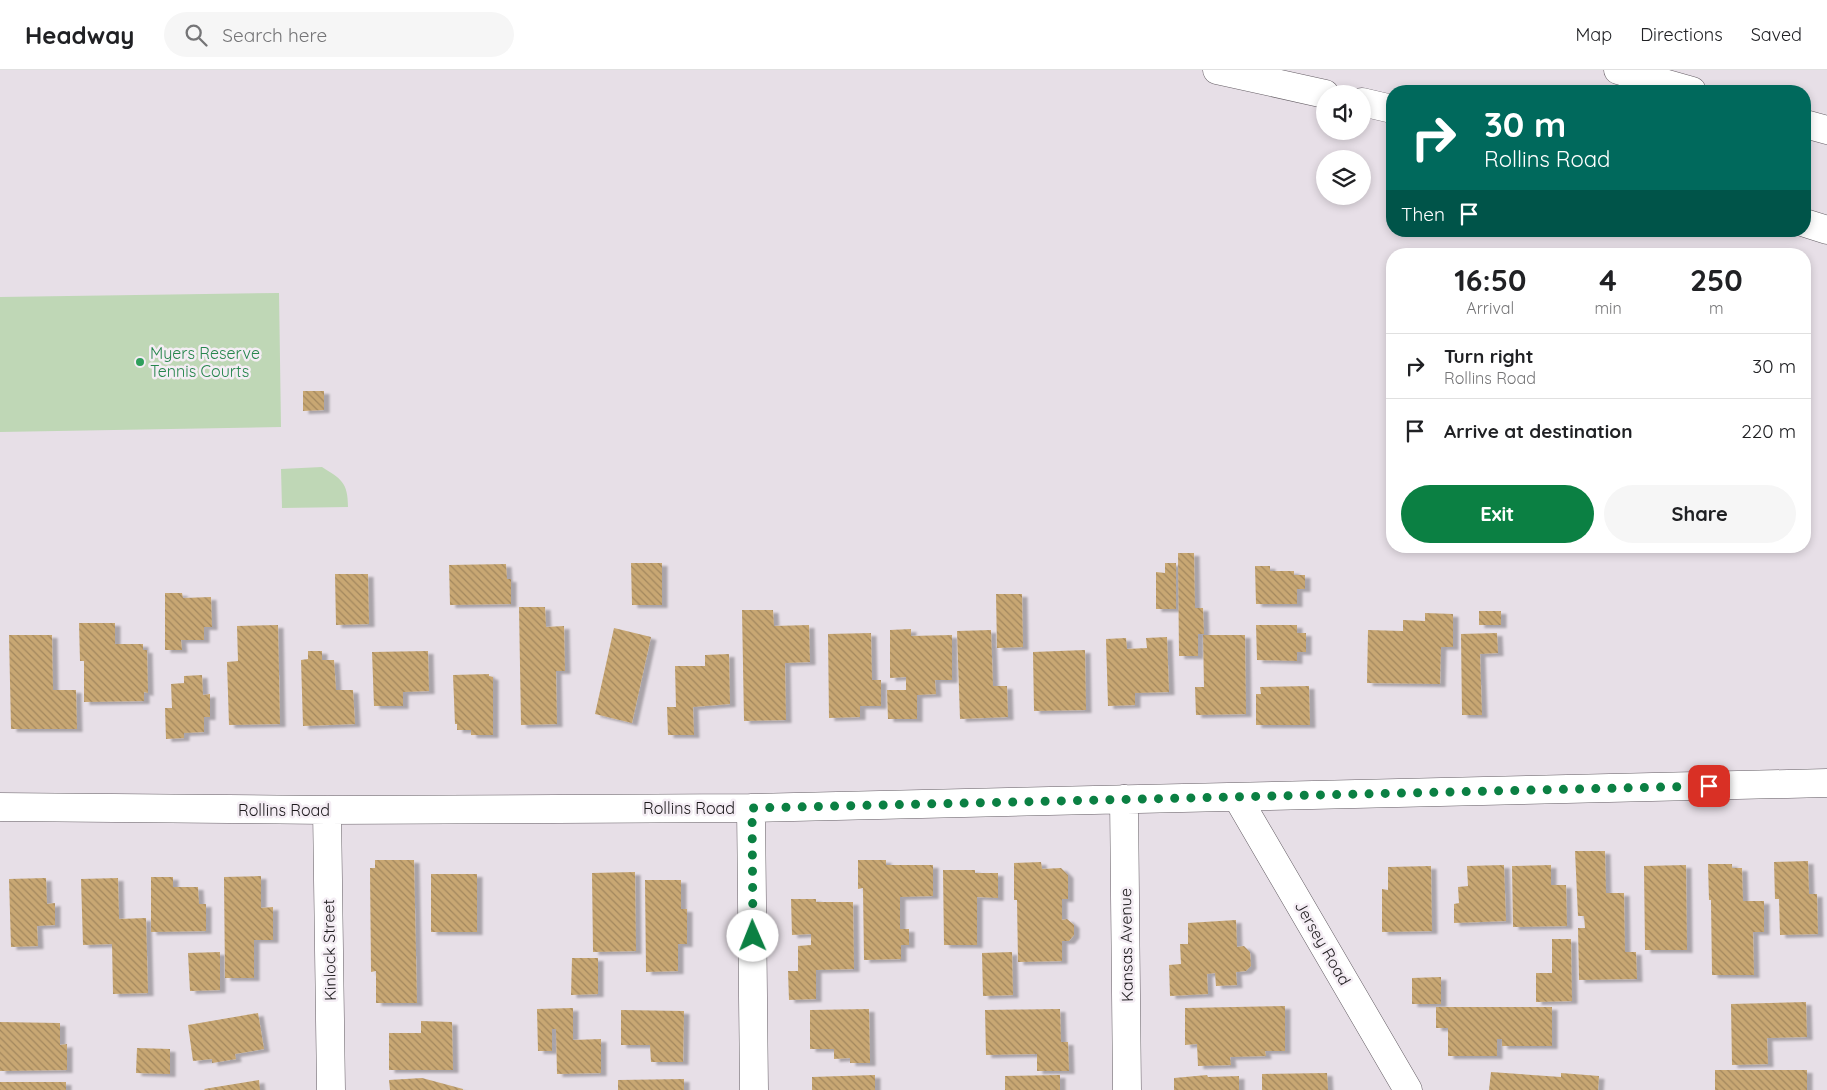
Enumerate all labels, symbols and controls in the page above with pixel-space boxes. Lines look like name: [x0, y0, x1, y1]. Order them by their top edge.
search box: [164, 12, 514, 57]
text: Headway: [25, 20, 134, 50]
icon: search: [182, 21, 210, 49]
text: Search here: [222, 23, 327, 47]
text: Map: [1575, 23, 1612, 46]
text: Directions: [1640, 23, 1723, 46]
text: Saved: [1751, 23, 1802, 46]
map controls: [1316, 85, 1371, 205]
button: sound: [1316, 85, 1371, 140]
text: 30 m: [1484, 102, 1566, 146]
icon: right: [1401, 105, 1466, 170]
text: Rollins Road: [1484, 145, 1610, 173]
button: layers: [1316, 150, 1371, 205]
icon: arrive: [1455, 200, 1483, 228]
text: Then: [1401, 202, 1445, 226]
text: 16:50: [1454, 261, 1526, 299]
text: 4: [1599, 261, 1617, 299]
text: 250: [1690, 261, 1743, 299]
text: Arrival: [1466, 298, 1514, 318]
text: min: [1595, 298, 1622, 318]
text: m: [1709, 298, 1724, 318]
place label: Myers Reserve Tennis Courts: [150, 343, 260, 381]
text: Turn right: [1444, 344, 1533, 368]
icon: right: [1401, 352, 1429, 380]
text: 30 m: [1752, 354, 1796, 378]
marker: Myers Reserve Tennis Courts: [134, 356, 146, 368]
text: Rollins Road: [1444, 368, 1536, 388]
icon: arrive: [1401, 417, 1429, 445]
text: Arrive at destination: [1444, 419, 1633, 443]
text: 220 m: [1741, 419, 1796, 443]
button: Exit: [1401, 485, 1594, 543]
button: Share: [1604, 485, 1796, 543]
pin: [1688, 765, 1730, 807]
icon: arrive: [1695, 772, 1723, 800]
street label: Rollins Road: [643, 798, 735, 818]
street label: Rollins Road: [238, 800, 330, 820]
street label: Kansas Avenue: [1115, 888, 1137, 1002]
street label: Jersey Road: [1291, 897, 1355, 989]
street label: Kinlock Street: [318, 899, 340, 1001]
position arrow: [726, 909, 778, 961]

